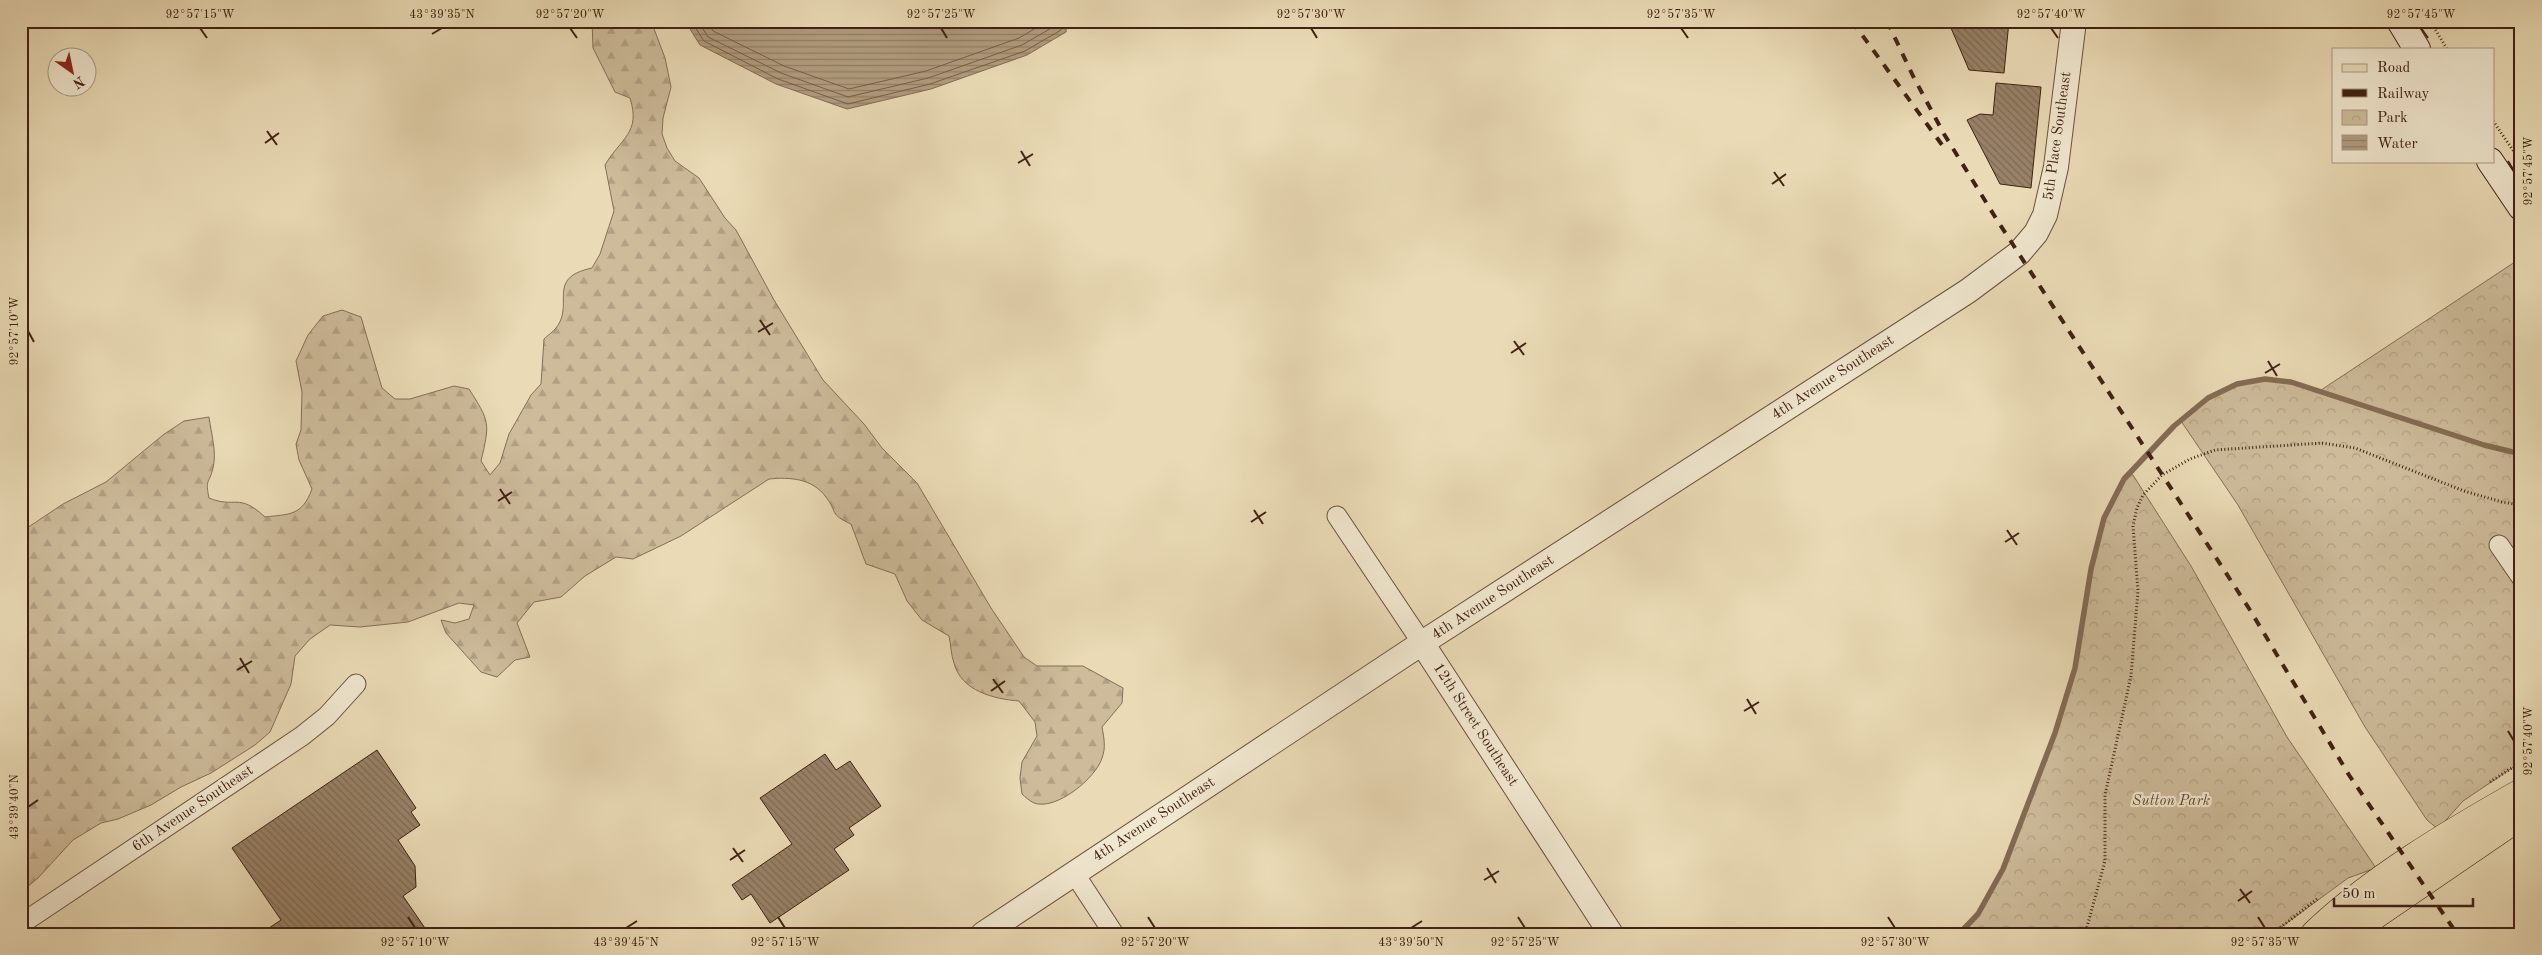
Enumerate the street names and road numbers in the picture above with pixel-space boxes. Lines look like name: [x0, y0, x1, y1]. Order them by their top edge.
street label: 5th Place Southeast: [2042, 71, 2074, 201]
street label: 4th Avenue Southeast: [1769, 333, 1897, 423]
street label: 4th Avenue Southeast: [1429, 553, 1557, 643]
street label: 12th Street Southeast: [1430, 661, 1520, 789]
street label: 6th Avenue Southeast: [130, 763, 256, 855]
street label: 4th Avenue Southeast: [1090, 775, 1218, 865]

